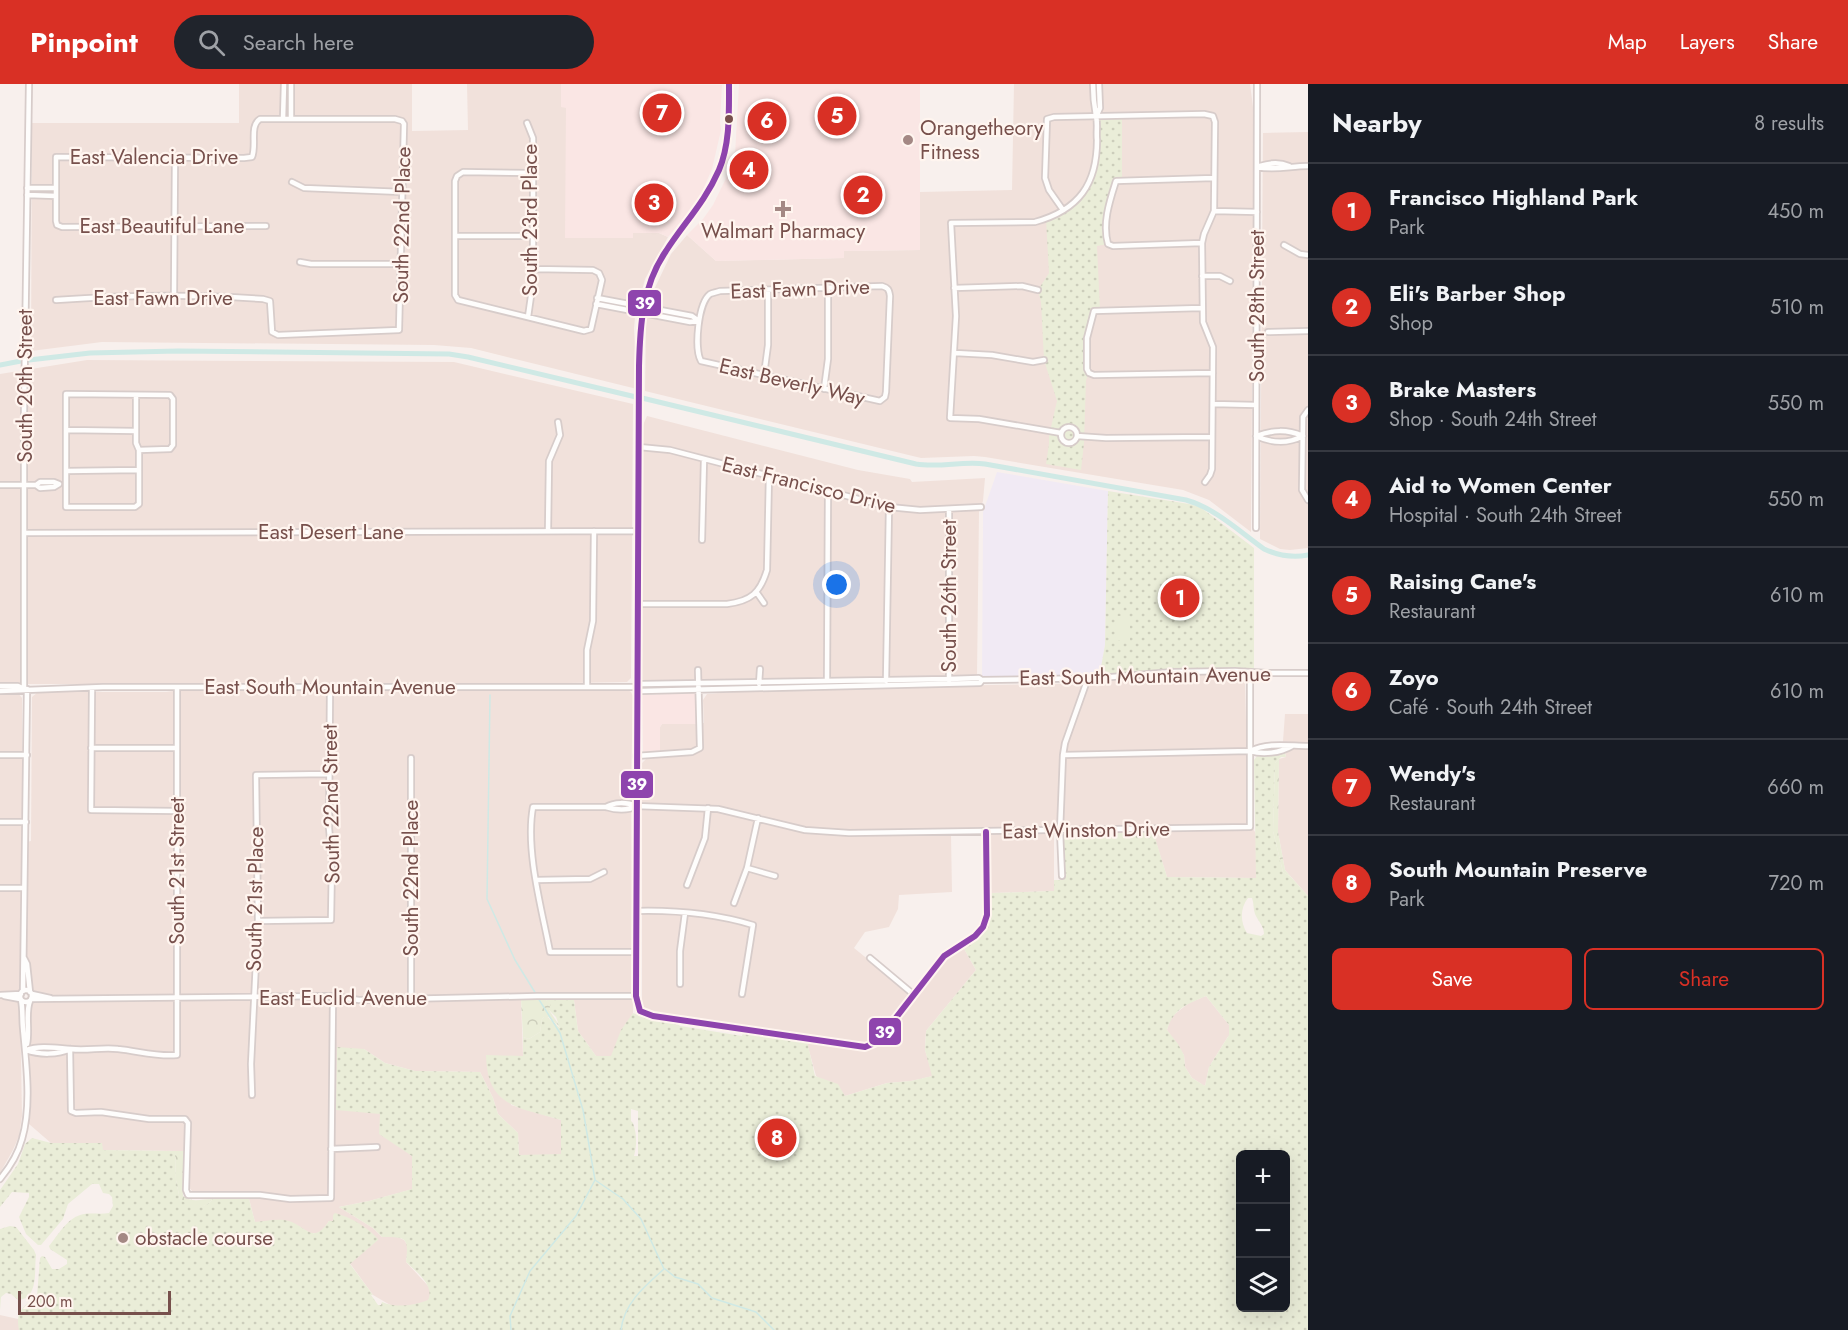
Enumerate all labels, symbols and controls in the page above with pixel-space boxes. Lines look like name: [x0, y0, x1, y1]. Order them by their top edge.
search box: [174, 15, 594, 69]
text: Pinpoint: [30, 22, 138, 63]
icon: search: [195, 26, 228, 59]
text: Search here: [243, 26, 354, 58]
text: Map: [1608, 27, 1647, 57]
text: Layers: [1680, 27, 1735, 57]
text: Share: [1768, 27, 1818, 57]
pin: 7: [642, 90, 682, 135]
pin: 5: [818, 93, 856, 138]
pin: 6: [748, 99, 786, 144]
text: Nearby: [1332, 104, 1421, 142]
text: 8 results: [1754, 109, 1824, 138]
unlabelled marker: [723, 113, 735, 125]
place label: Orangetheory Fitness: [920, 113, 1044, 167]
marker: Orangetheory Fitness: [901, 133, 915, 147]
street label: East Valencia Drive: [70, 142, 238, 172]
street label: South 23rd Place: [515, 144, 545, 296]
street label: South 22nd Place: [386, 146, 418, 304]
pin: 4: [730, 148, 768, 193]
pin: 2: [844, 172, 882, 218]
pin: 3: [634, 180, 674, 226]
text: Francisco Highland Park: [1389, 181, 1638, 213]
text: 1: [1346, 197, 1357, 226]
text: 450 m: [1767, 197, 1824, 226]
marker: Walmart Pharmacy: [776, 202, 790, 216]
street label: East Beautiful Lane: [79, 211, 245, 241]
text: Park: [1389, 213, 1425, 242]
place label: Walmart Pharmacy: [701, 216, 866, 246]
street label: South 28th Street: [1242, 230, 1272, 382]
street label: East Fawn Drive: [730, 272, 870, 306]
text: Eli's Barber Shop: [1389, 277, 1566, 309]
street label: East Fawn Drive: [93, 283, 233, 313]
line badge: 39: [627, 289, 662, 317]
text: 39: [635, 292, 655, 315]
text: 2: [1345, 293, 1358, 322]
text: 510 m: [1770, 293, 1824, 322]
street label: South 20th Street: [10, 309, 40, 463]
text: Shop: [1389, 309, 1433, 338]
street label: East Beverly Way: [716, 351, 869, 414]
text: Brake Masters: [1389, 373, 1536, 405]
text: 3: [1345, 389, 1358, 418]
text: 550 m: [1768, 389, 1824, 418]
text: Shop · South 24th Street: [1389, 405, 1597, 434]
street label: East Francisco Drive: [719, 449, 899, 521]
text: Aid to Women Center: [1389, 469, 1612, 501]
text: 4: [1345, 485, 1358, 514]
text: 550 m: [1768, 485, 1824, 514]
text: Hospital · South 24th Street: [1389, 501, 1622, 530]
street label: East Desert Lane: [258, 517, 404, 547]
street label: South 26th Street: [934, 520, 964, 672]
text: Raising Cane's: [1389, 565, 1536, 597]
your location: [822, 570, 851, 599]
pin: 1: [1160, 576, 1200, 620]
text: 5: [1345, 581, 1358, 610]
text: 610 m: [1770, 581, 1824, 610]
text: Restaurant: [1389, 597, 1475, 626]
street label: East South Mountain Avenue: [1019, 659, 1271, 693]
text: Zoyo: [1389, 661, 1439, 693]
street label: East South Mountain Avenue: [204, 672, 456, 702]
text: 6: [1345, 677, 1358, 706]
text: 610 m: [1770, 677, 1824, 706]
text: Café · South 24th Street: [1389, 693, 1592, 722]
street label: South 22nd Street: [315, 724, 347, 884]
text: Wendy's: [1389, 757, 1476, 789]
line badge: 39: [620, 770, 654, 799]
text: 39: [627, 773, 647, 796]
text: 7: [1345, 773, 1358, 802]
text: 660 m: [1767, 773, 1824, 802]
text: Restaurant: [1389, 789, 1475, 818]
street label: South 21st Street: [162, 797, 192, 945]
street label: South 22nd Place: [396, 799, 426, 956]
street label: East Winston Drive: [1002, 814, 1170, 846]
street label: South 21st Place: [239, 826, 271, 972]
text: South Mountain Preserve: [1389, 853, 1647, 885]
text: 8: [1345, 869, 1358, 898]
text: 720 m: [1769, 869, 1824, 898]
text: Park: [1389, 885, 1425, 914]
button: Save: [1332, 948, 1572, 1010]
button: Share: [1584, 948, 1824, 1010]
street label: East Euclid Avenue: [259, 983, 427, 1013]
line badge: 39: [868, 1017, 902, 1046]
text: 39: [875, 1021, 895, 1044]
pin: 8: [758, 1116, 796, 1160]
map controls: [1236, 1150, 1290, 1312]
button: +: [1236, 1150, 1290, 1204]
button: −: [1236, 1204, 1290, 1258]
place label: obstacle course: [135, 1223, 273, 1253]
marker: obstacle course: [116, 1231, 130, 1245]
button: layers: [1236, 1258, 1290, 1312]
scale bar: [18, 1288, 171, 1316]
text: 200 m: [27, 1290, 73, 1313]

